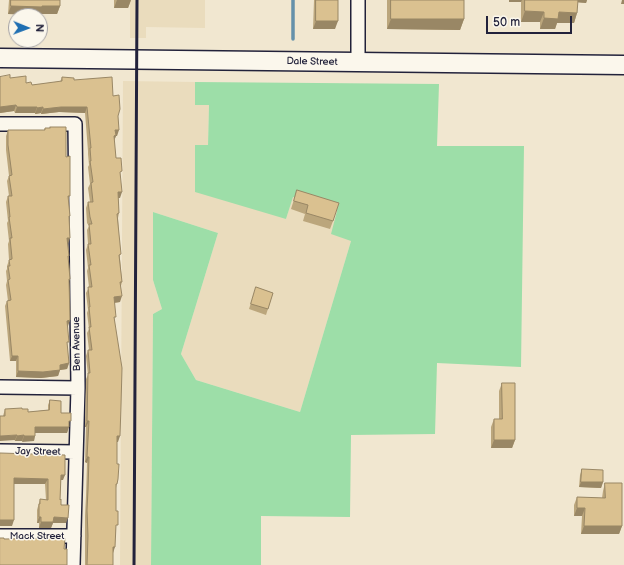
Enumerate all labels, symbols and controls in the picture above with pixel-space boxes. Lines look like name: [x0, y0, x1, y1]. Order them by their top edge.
north arrow: [8, 8, 48, 48]
scale bar: [488, 8, 574, 34]
text: 50 m: [493, 15, 520, 30]
text: N: [33, 24, 46, 32]
street label: Dale Street: [286, 56, 338, 68]
street label: Ben Avenue: [71, 317, 83, 371]
street label: Jay Street: [15, 446, 61, 458]
street label: Mack Street: [10, 530, 64, 542]

